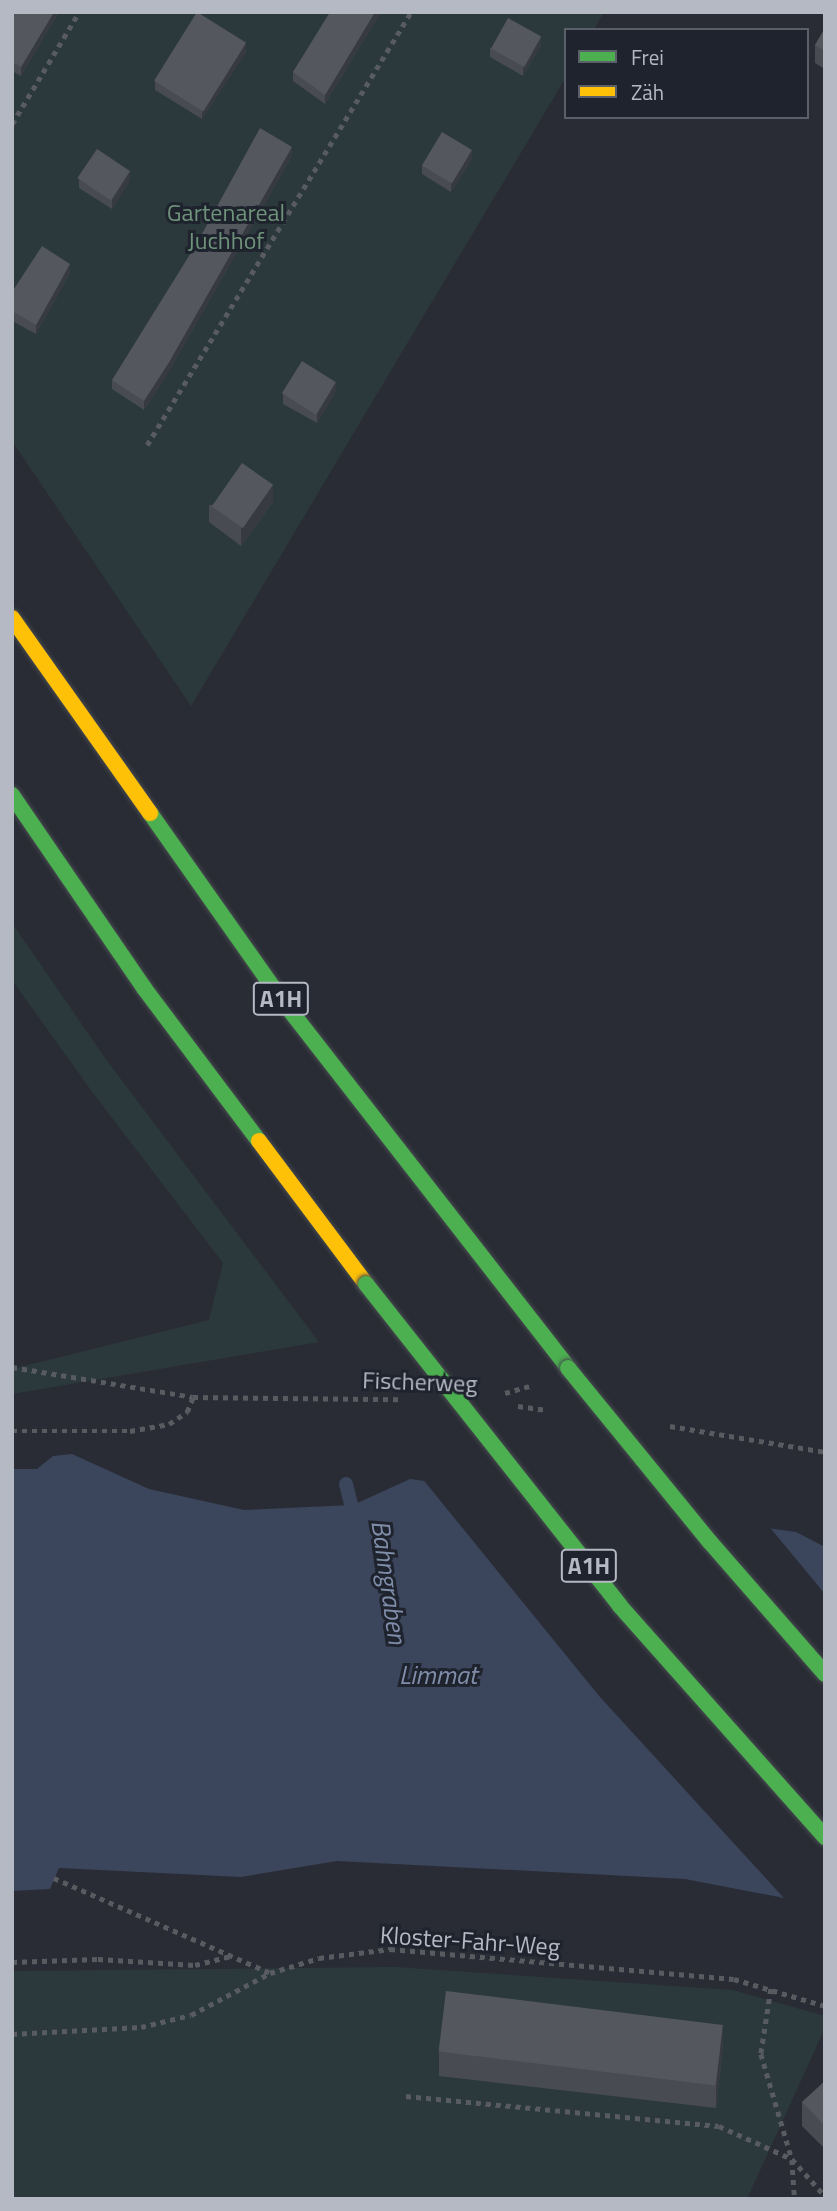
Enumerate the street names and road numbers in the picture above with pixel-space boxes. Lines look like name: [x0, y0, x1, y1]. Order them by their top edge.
road number: A1H: [251, 980, 311, 1018]
street label: Fischerweg: [362, 1366, 478, 1398]
road number: A1H: [559, 1546, 619, 1586]
street label: Kloster-Fahr-Weg: [379, 1920, 561, 1962]

